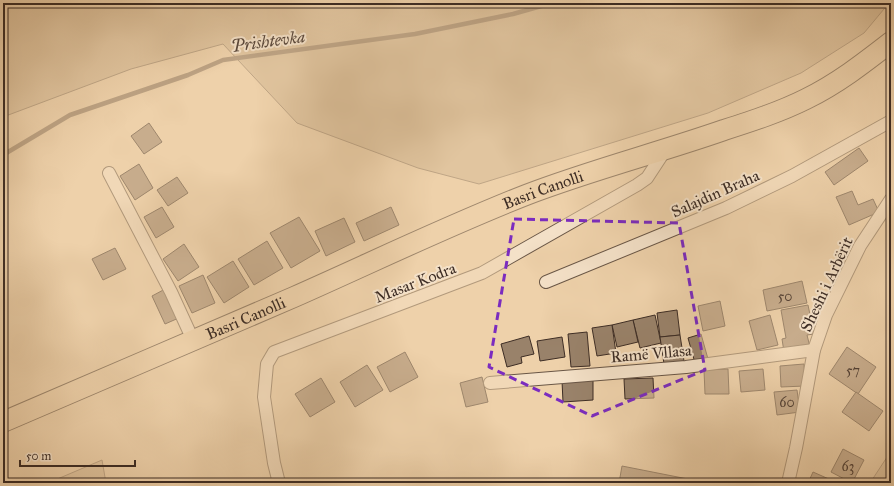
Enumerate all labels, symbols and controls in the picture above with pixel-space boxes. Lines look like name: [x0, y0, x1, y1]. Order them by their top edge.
water label: Prishtevka: [230, 26, 306, 57]
street label: Salajdin Braha: [668, 165, 762, 221]
street label: Basri Canolli: [500, 166, 586, 213]
street label: Sheshi i Arbërit: [796, 234, 857, 335]
street label: Masar Kodra: [372, 258, 459, 307]
house number: 50: [778, 288, 792, 305]
street label: Basri Canolli: [203, 293, 289, 344]
street label: Ramë Vllasa: [610, 340, 693, 367]
house number: 57: [846, 362, 860, 379]
house number: 60: [779, 394, 795, 411]
scale bar: [20, 442, 135, 468]
text: 50 m: [26, 449, 51, 463]
house number: 63: [842, 458, 854, 475]

